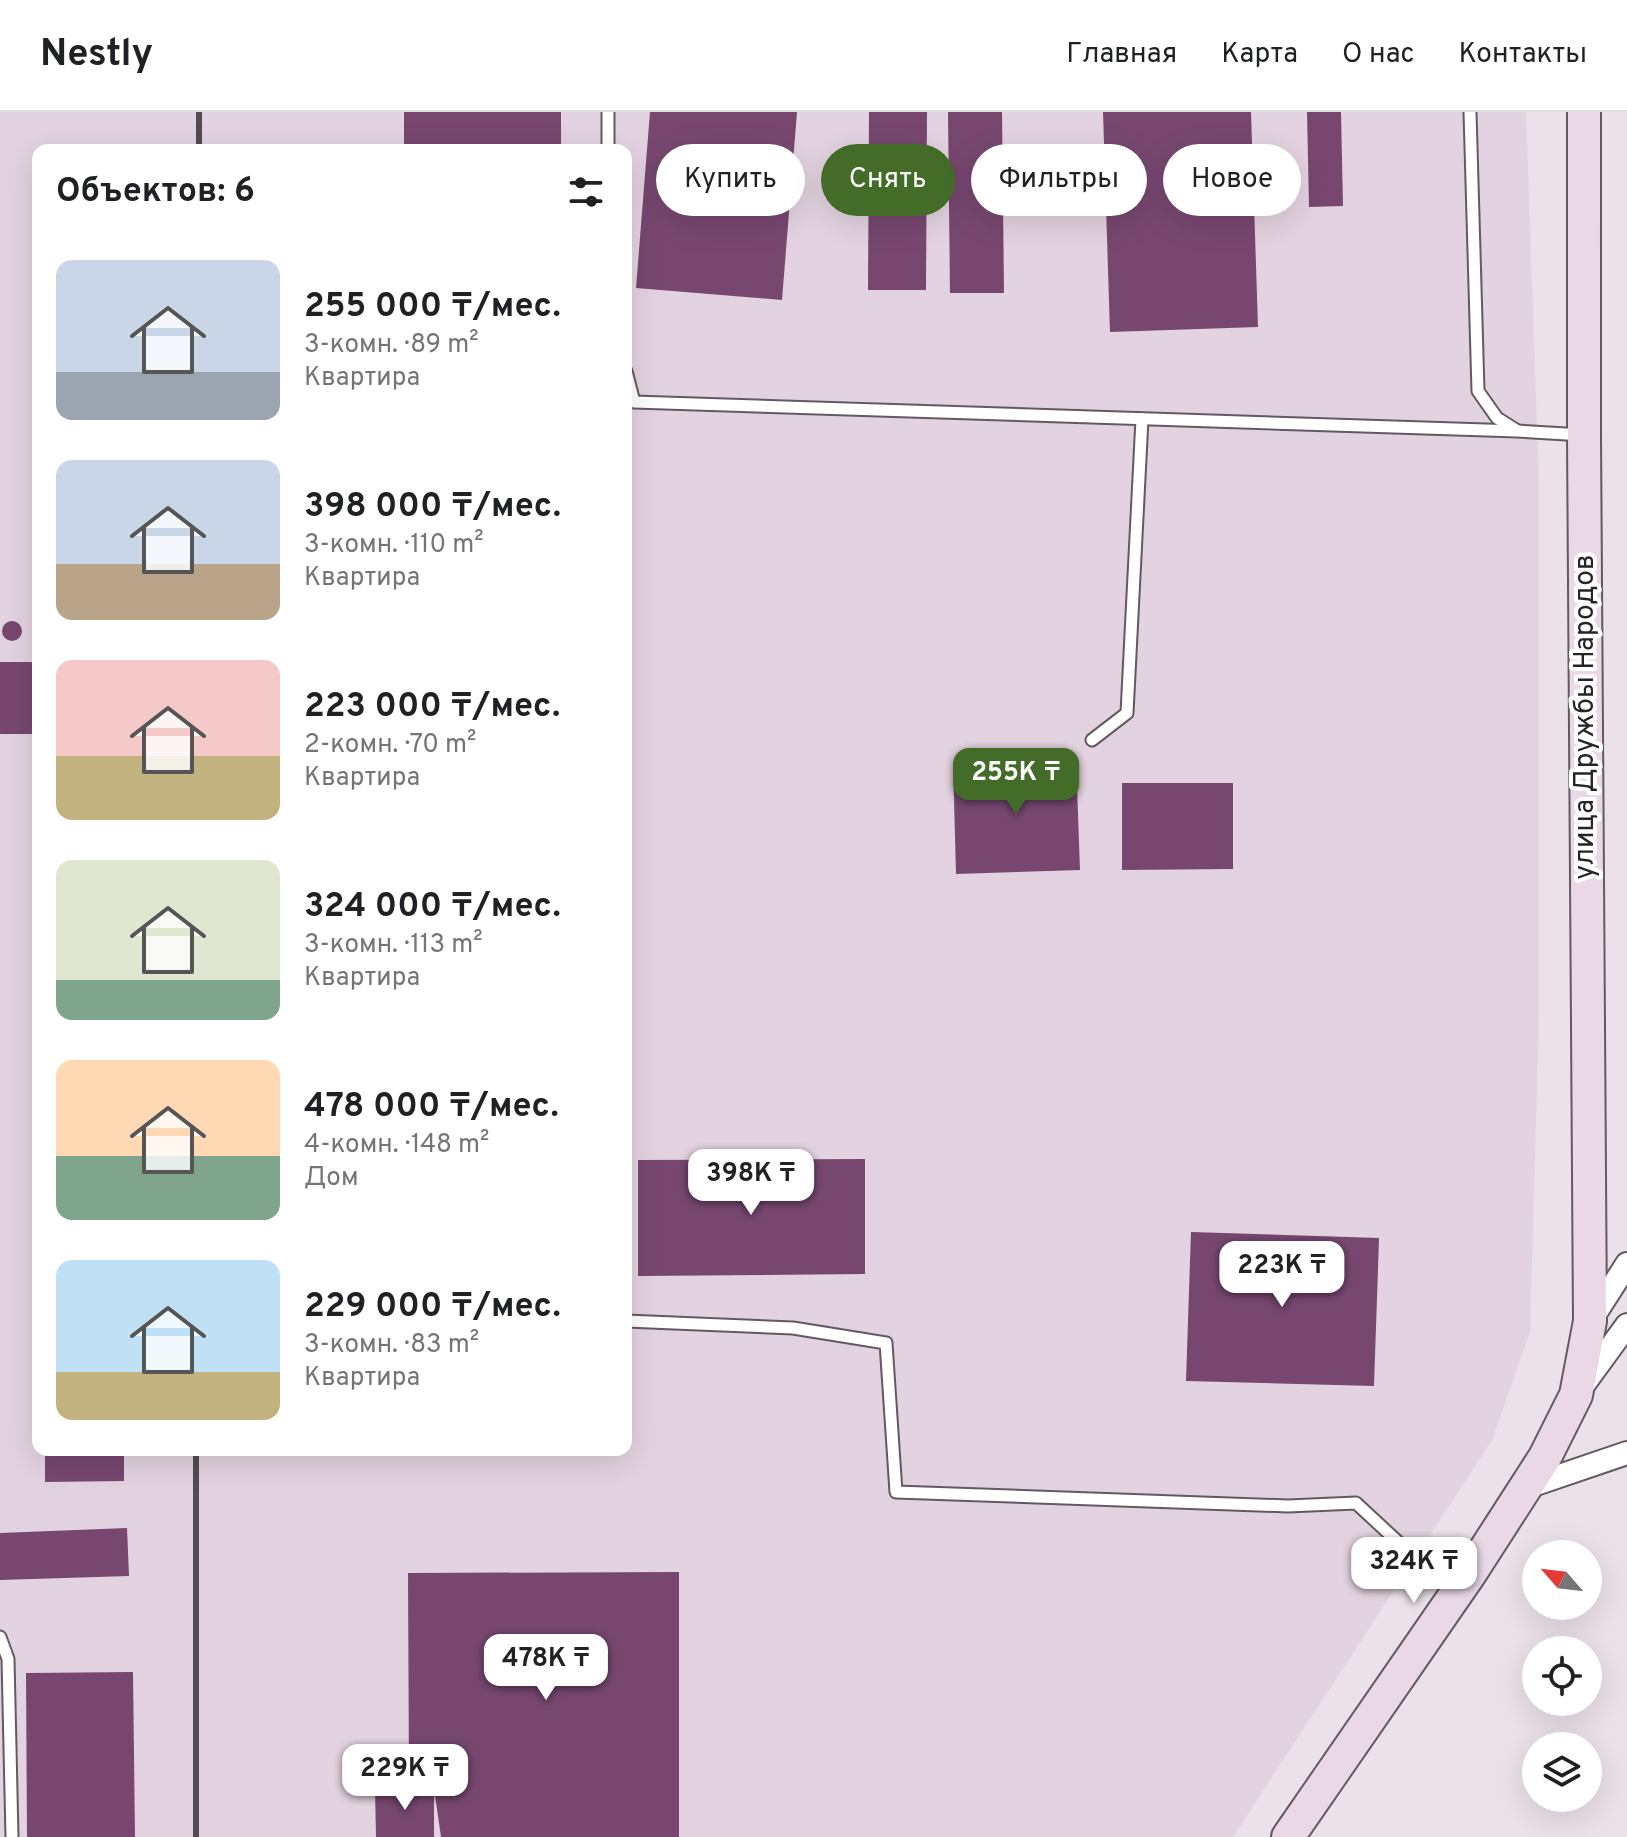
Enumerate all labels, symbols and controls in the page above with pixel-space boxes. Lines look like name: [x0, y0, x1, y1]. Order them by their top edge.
text: Nestly: [40, 31, 153, 80]
text: Главная: [1066, 37, 1177, 73]
text: Карта: [1221, 37, 1298, 73]
text: О нас: [1342, 37, 1415, 73]
text: Контакты: [1459, 37, 1587, 73]
chip: Купить: [656, 144, 805, 216]
chip: Снять: [821, 144, 955, 216]
chip: Фильтры: [971, 144, 1147, 216]
chip: Новое: [1163, 144, 1301, 216]
icon: filters: [564, 170, 608, 214]
text: Объектов: 6: [56, 171, 255, 214]
text: 255 000 ₸/мес.: [304, 286, 561, 329]
icon: home: [120, 292, 216, 388]
text: 3-комн. · 89 m²: [304, 329, 479, 362]
text: Квартира: [304, 362, 420, 395]
text: 398 000 ₸/мес.: [304, 486, 561, 529]
icon: home: [120, 492, 216, 588]
text: 3-комн. · 110 m²: [304, 529, 484, 562]
street label: улица Дружбы Народов: [1568, 554, 1604, 880]
text: Квартира: [304, 562, 420, 595]
text: 223 000 ₸/мес.: [304, 686, 560, 729]
icon: home: [120, 692, 216, 788]
text: 2-комн. · 70 m²: [304, 729, 477, 762]
pin: 255K ₸: [951, 748, 1081, 816]
text: 255K ₸: [971, 757, 1061, 790]
text: Квартира: [304, 762, 420, 795]
text: 324 000 ₸/мес.: [304, 886, 561, 929]
icon: home: [120, 892, 216, 988]
text: 3-комн. · 113 m²: [304, 929, 483, 962]
text: Квартира: [304, 962, 420, 995]
text: 478 000 ₸/мес.: [304, 1086, 559, 1129]
icon: home: [120, 1092, 216, 1188]
text: 4-комн. · 148 m²: [304, 1129, 490, 1162]
pin: 398K ₸: [686, 1149, 816, 1217]
text: 398K ₸: [706, 1158, 796, 1191]
text: Дом: [304, 1162, 359, 1195]
pin: 223K ₸: [1217, 1241, 1347, 1309]
text: 223K ₸: [1237, 1250, 1327, 1283]
text: 229 000 ₸/мес.: [304, 1286, 561, 1329]
icon: home: [120, 1292, 216, 1388]
text: 3-комн. · 83 m²: [304, 1329, 479, 1362]
text: Квартира: [304, 1362, 420, 1395]
pin: 324K ₸: [1349, 1537, 1479, 1605]
north arrow: [1522, 1540, 1602, 1620]
map controls: [1522, 1540, 1602, 1812]
text: 324K ₸: [1369, 1546, 1459, 1579]
pin: 478K ₸: [481, 1634, 611, 1702]
button: locate: [1522, 1636, 1602, 1716]
text: 478K ₸: [502, 1643, 590, 1676]
button: layers: [1522, 1732, 1602, 1812]
pin: 229K ₸: [340, 1744, 470, 1812]
text: 229K ₸: [360, 1753, 450, 1786]

